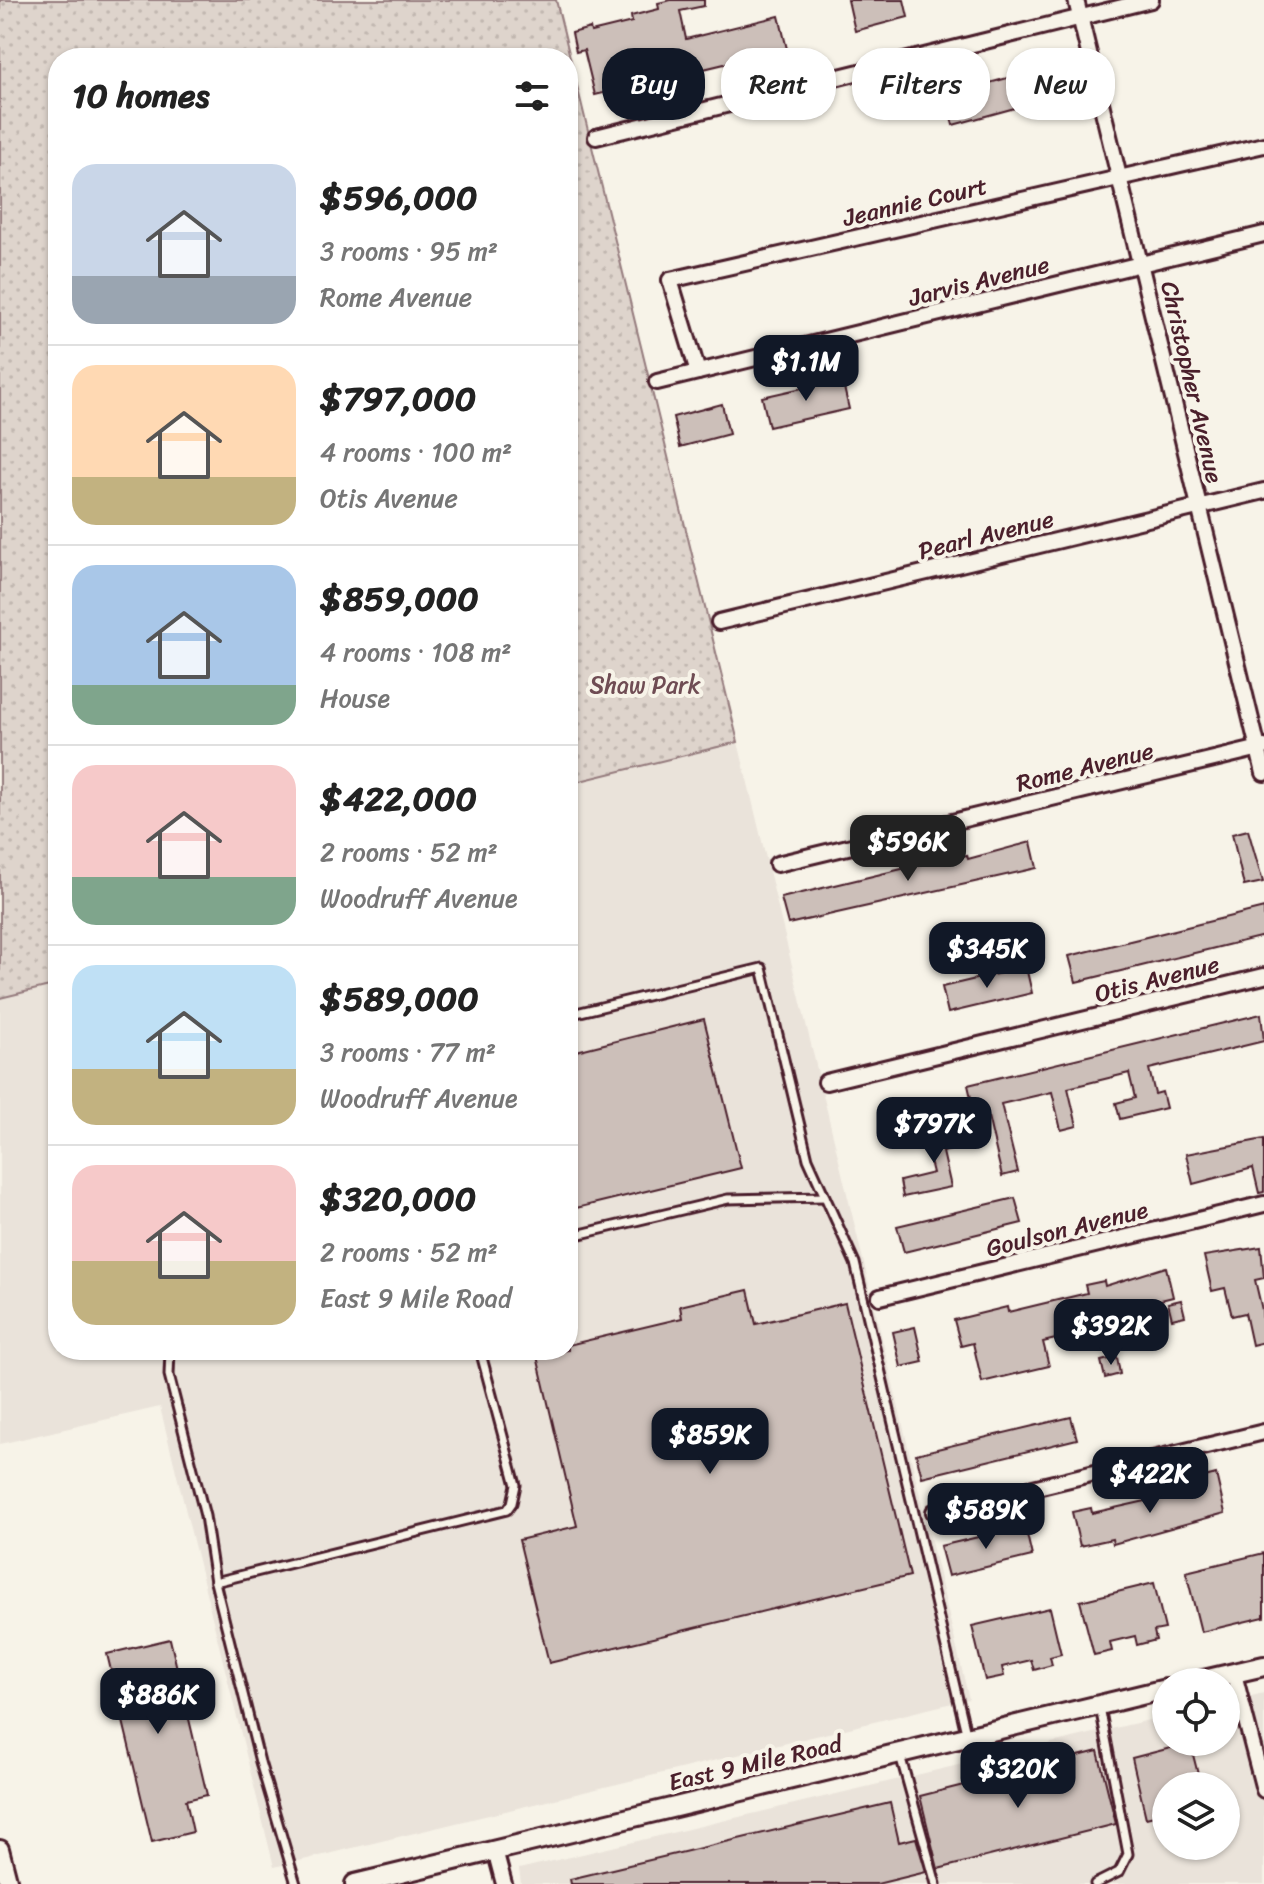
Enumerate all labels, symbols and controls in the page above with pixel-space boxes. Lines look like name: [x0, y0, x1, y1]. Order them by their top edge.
chip: Buy: [602, 48, 705, 120]
chip: Rent: [721, 48, 836, 120]
chip: Filters: [852, 48, 990, 120]
chip: New: [1006, 48, 1115, 120]
text: 10 homes: [72, 66, 210, 126]
icon: filters: [510, 74, 554, 118]
street label: Jeannie Court: [838, 165, 991, 239]
text: $596,000: [320, 168, 477, 228]
icon: home: [136, 196, 232, 292]
text: 3 rooms · 95 m²: [320, 228, 498, 274]
street label: Jarvis Avenue: [903, 243, 1054, 319]
text: Rome Avenue: [320, 274, 472, 320]
street label: Christopher Avenue: [1148, 277, 1236, 488]
pin: $1.1M: [750, 335, 862, 403]
text: $1.1M: [772, 338, 840, 384]
text: $797,000: [320, 369, 476, 429]
icon: home: [136, 397, 232, 493]
text: 4 rooms · 100 m²: [320, 429, 512, 475]
text: Otis Avenue: [320, 475, 458, 521]
street label: Pearl Avenue: [914, 498, 1058, 572]
text: $859,000: [320, 569, 479, 629]
icon: home: [136, 597, 232, 693]
text: 4 rooms · 108 m²: [320, 629, 511, 675]
park label: Shaw Park: [589, 664, 701, 706]
text: House: [320, 675, 390, 721]
street label: Rome Avenue: [1012, 730, 1158, 804]
text: $422,000: [320, 769, 477, 829]
icon: home: [136, 797, 232, 893]
pin: $596K: [852, 815, 964, 883]
text: $596K: [868, 818, 948, 864]
text: 2 rooms · 52 m²: [320, 829, 498, 875]
text: Woodruff Avenue: [320, 875, 518, 921]
pin: $345K: [931, 922, 1043, 990]
text: $345K: [947, 925, 1027, 971]
street label: Otis Avenue: [1090, 943, 1224, 1015]
text: $589,000: [320, 969, 479, 1029]
icon: home: [136, 997, 232, 1093]
text: 3 rooms · 77 m²: [320, 1029, 496, 1075]
text: Woodruff Avenue: [320, 1075, 518, 1121]
pin: $797K: [878, 1097, 990, 1165]
text: $797K: [895, 1100, 973, 1146]
text: $320,000: [320, 1169, 476, 1229]
street label: Goulson Avenue: [982, 1188, 1153, 1269]
icon: home: [136, 1197, 232, 1293]
text: 2 rooms · 52 m²: [320, 1229, 498, 1275]
text: East 9 Mile Road: [320, 1275, 512, 1321]
pin: $392K: [1055, 1299, 1167, 1367]
text: $392K: [1072, 1302, 1150, 1348]
pin: $859K: [654, 1408, 766, 1476]
text: $859K: [670, 1411, 750, 1457]
pin: $422K: [1094, 1447, 1206, 1515]
text: $422K: [1110, 1450, 1190, 1496]
pin: $589K: [930, 1483, 1042, 1551]
text: $589K: [946, 1486, 1026, 1532]
pin: $886K: [102, 1668, 214, 1736]
map controls: [1152, 1668, 1240, 1860]
button: locate: [1152, 1668, 1240, 1756]
text: $886K: [118, 1671, 198, 1717]
street label: East 9 Mile Road: [664, 1722, 848, 1803]
pin: $320K: [962, 1742, 1074, 1810]
text: $320K: [978, 1745, 1058, 1791]
button: layers: [1152, 1772, 1240, 1860]

